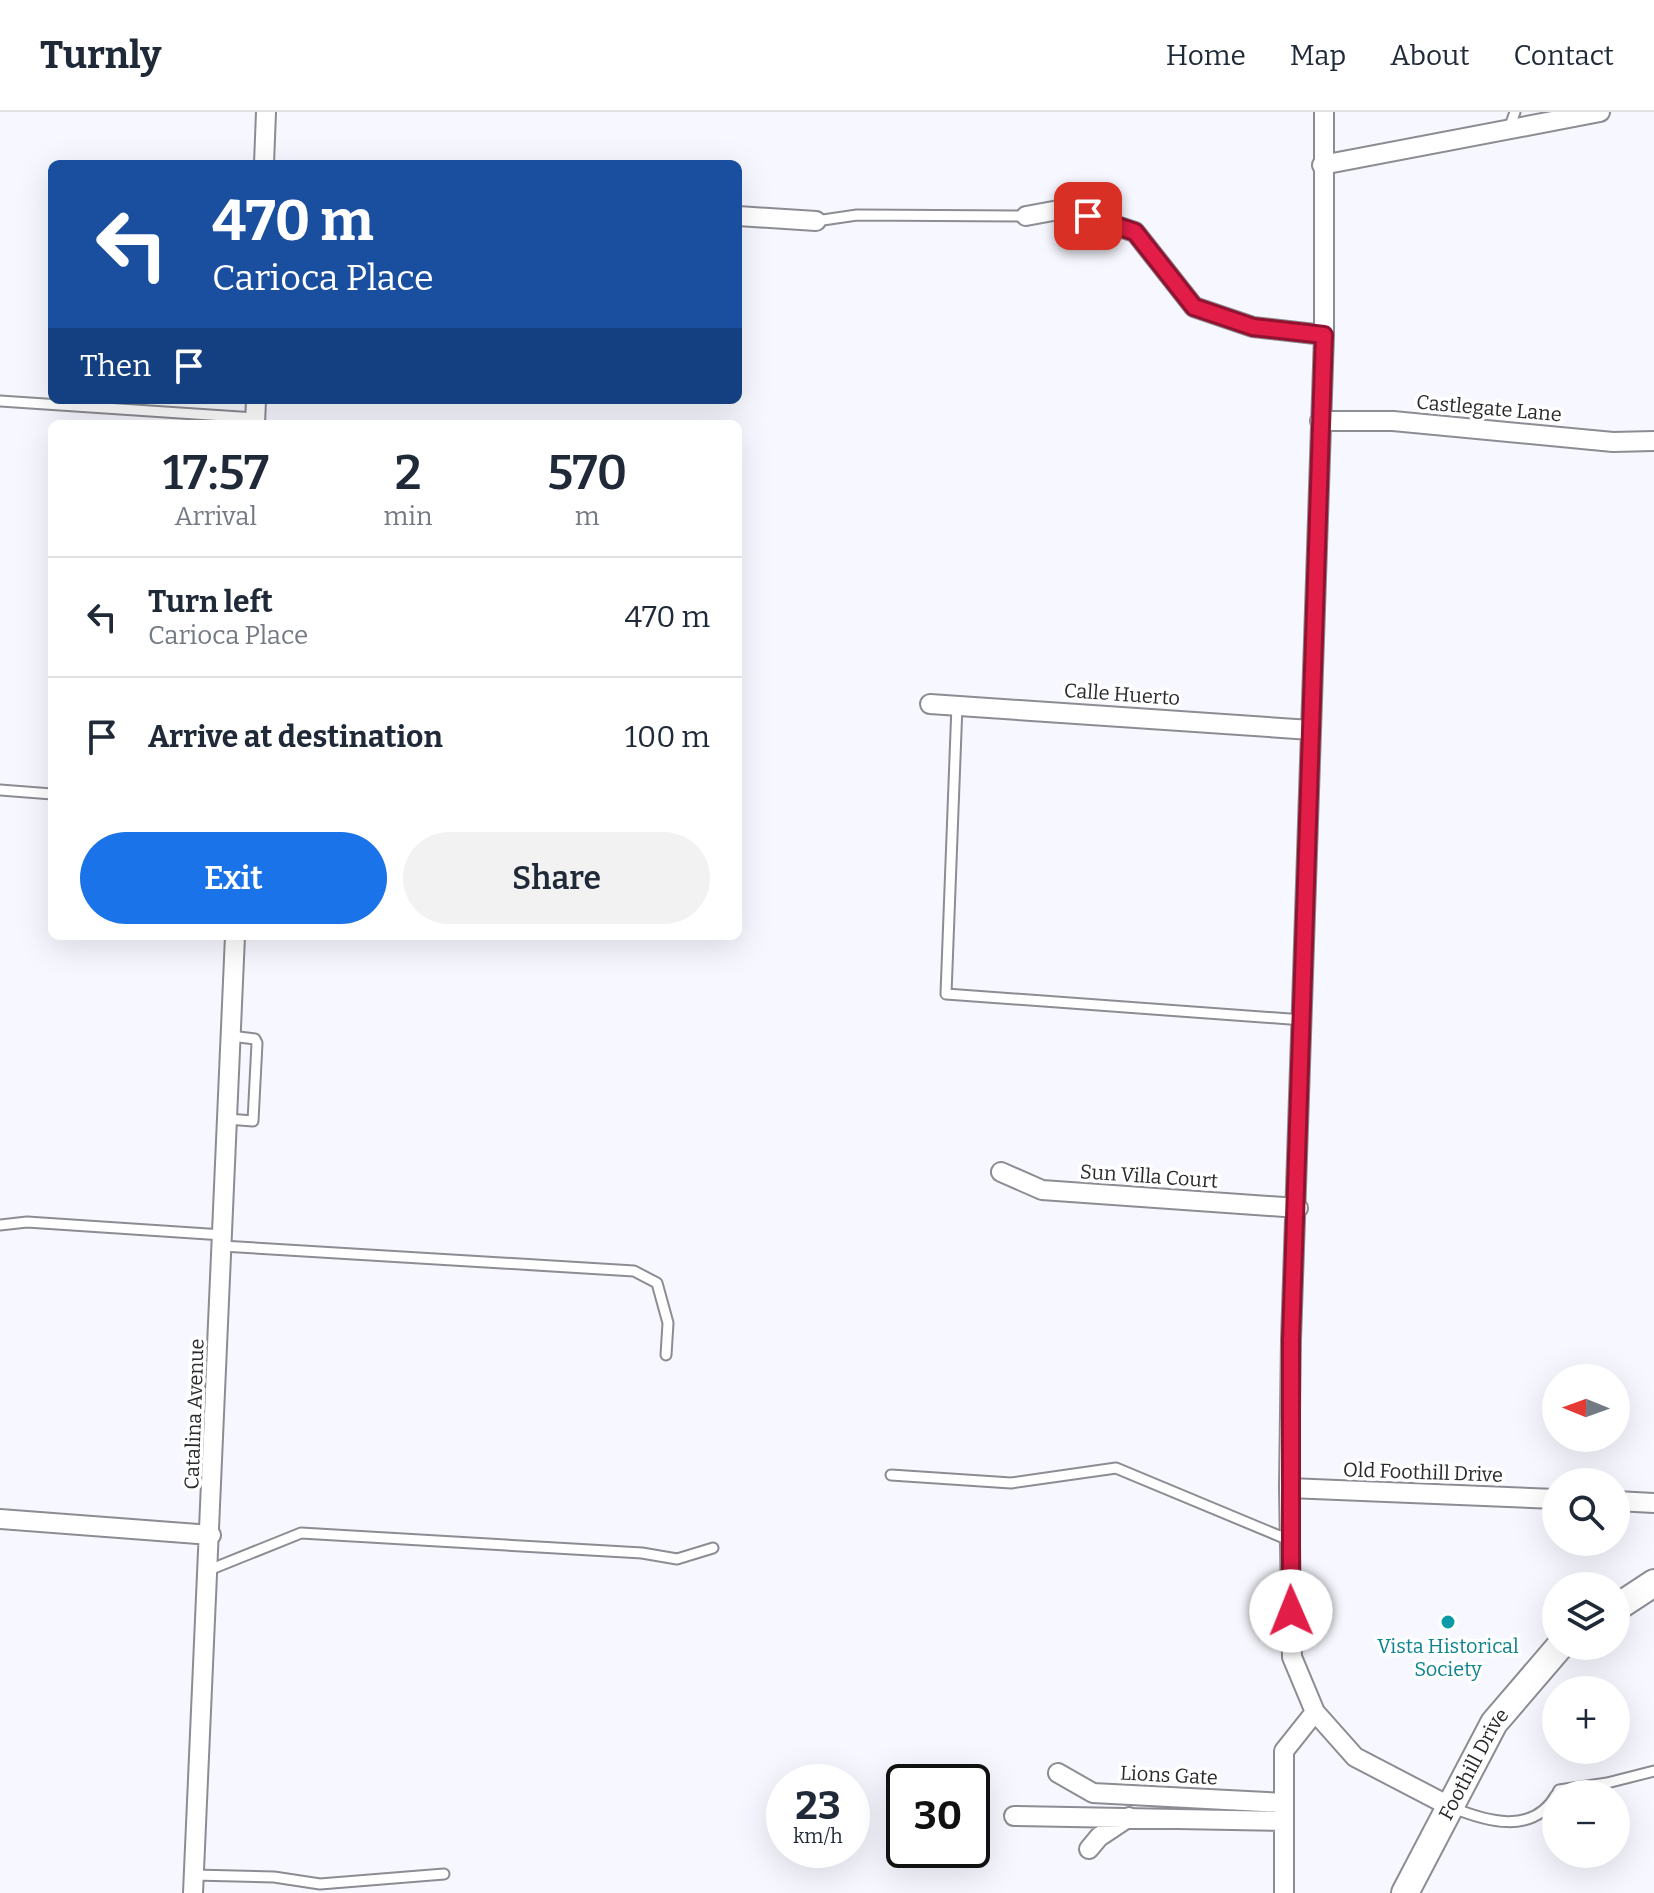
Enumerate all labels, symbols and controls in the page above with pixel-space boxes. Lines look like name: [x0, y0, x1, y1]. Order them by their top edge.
text: Turnly: [40, 32, 161, 78]
text: Home: [1166, 39, 1246, 72]
text: Map: [1290, 39, 1346, 72]
text: About: [1390, 39, 1470, 72]
text: Contact: [1514, 39, 1614, 72]
pin: [1054, 182, 1122, 250]
text: 470 m: [212, 188, 374, 255]
icon: left: [80, 192, 184, 296]
icon: arrive: [1066, 194, 1110, 238]
text: Carioca Place: [212, 256, 434, 300]
icon: arrive: [167, 344, 211, 388]
text: Then: [80, 348, 151, 384]
street label: Castlegate Lane: [1415, 390, 1563, 426]
text: 17:57: [163, 444, 269, 502]
text: 2: [395, 444, 421, 502]
text: 570: [547, 444, 627, 502]
text: Arrival: [175, 501, 257, 532]
text: min: [384, 501, 433, 532]
text: m: [575, 501, 600, 532]
text: Turn left: [148, 584, 273, 620]
icon: left: [80, 595, 124, 639]
text: 470 m: [625, 599, 710, 635]
text: Carioca Place: [148, 620, 308, 651]
street label: Calle Huerto: [1063, 678, 1181, 710]
icon: arrive: [80, 715, 124, 759]
text: Arrive at destination: [148, 719, 443, 755]
text: 100 m: [625, 719, 710, 755]
button: Exit: [80, 832, 387, 924]
button: Share: [403, 832, 710, 924]
street label: Sun Villa Court: [1079, 1159, 1219, 1193]
street label: Catalina Avenue: [179, 1338, 209, 1490]
north arrow: [1542, 1364, 1630, 1452]
map controls: [1542, 1364, 1630, 1868]
street label: Old Foothill Drive: [1343, 1457, 1503, 1487]
button: search: [1542, 1468, 1630, 1556]
position arrow: [1249, 1569, 1333, 1653]
button: layers: [1542, 1572, 1630, 1660]
marker: Vista Historical Society: [1439, 1613, 1457, 1631]
place label: Vista Historical Society: [1377, 1634, 1519, 1681]
button: +: [1542, 1676, 1630, 1764]
street label: Foothill Drive: [1433, 1703, 1513, 1824]
street label: Lions Gate: [1120, 1760, 1218, 1790]
speed limit sign: 30: [886, 1764, 990, 1868]
button: −: [1542, 1780, 1630, 1868]
text: 23: [795, 1782, 841, 1830]
text: km/h: [793, 1824, 843, 1848]

